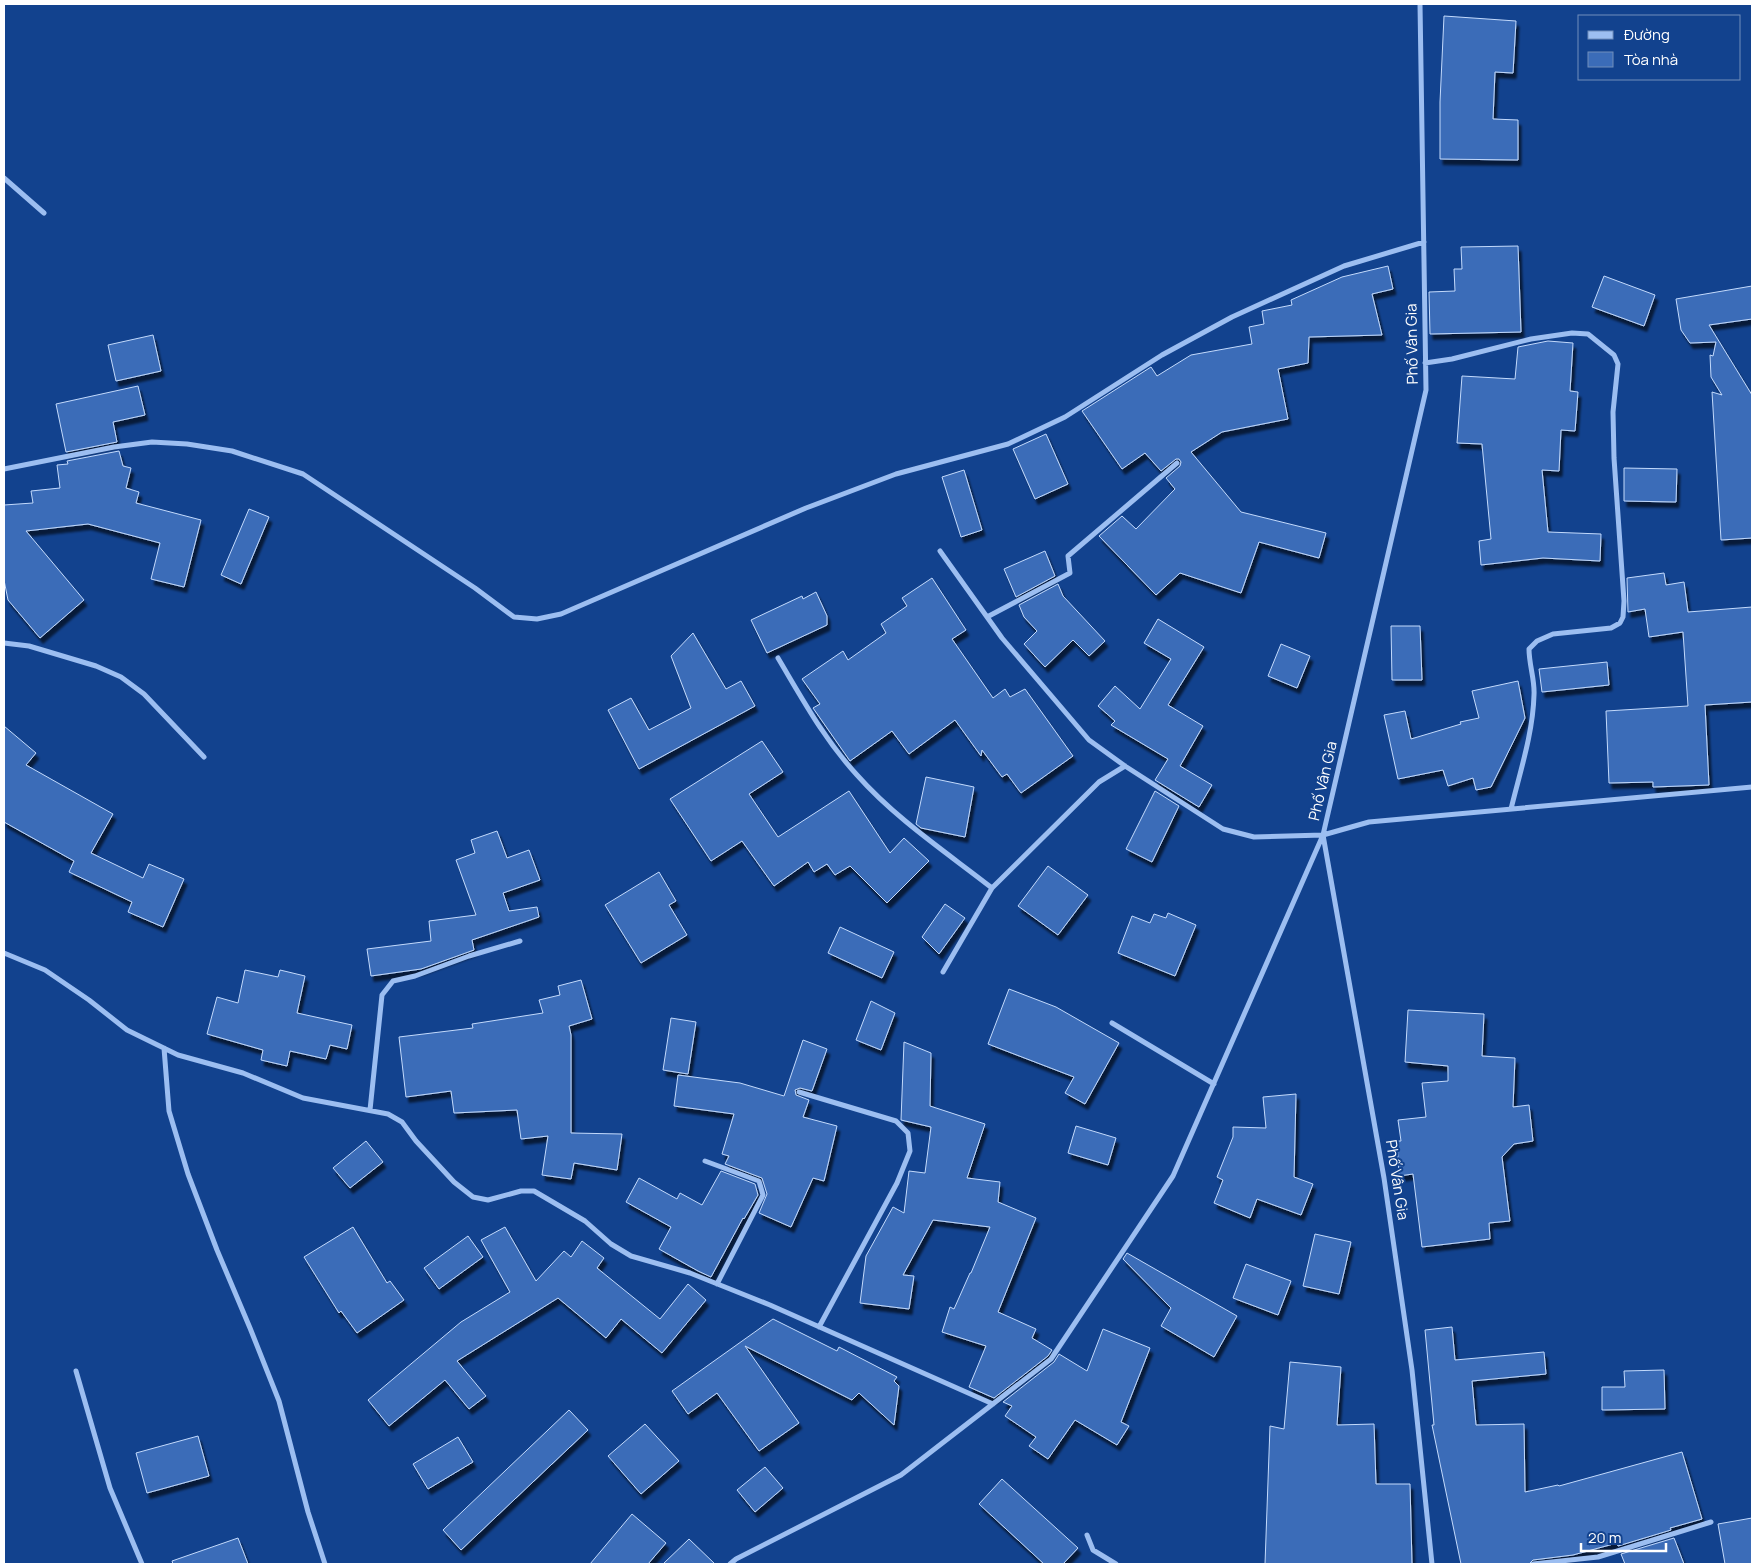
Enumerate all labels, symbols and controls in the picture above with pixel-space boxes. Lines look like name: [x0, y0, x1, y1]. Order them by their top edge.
legend: [1578, 15, 1741, 80]
text: Đường: [1624, 24, 1670, 45]
text: Tòa nhà: [1624, 49, 1678, 70]
street label: Phố Vân Gia: [1400, 303, 1423, 385]
street label: Phố Vân Gia: [1303, 739, 1342, 823]
street label: Phố Vân Gia: [1381, 1138, 1414, 1222]
scale bar: [1581, 1520, 1666, 1552]
text: 20 m: [1588, 1527, 1621, 1548]

